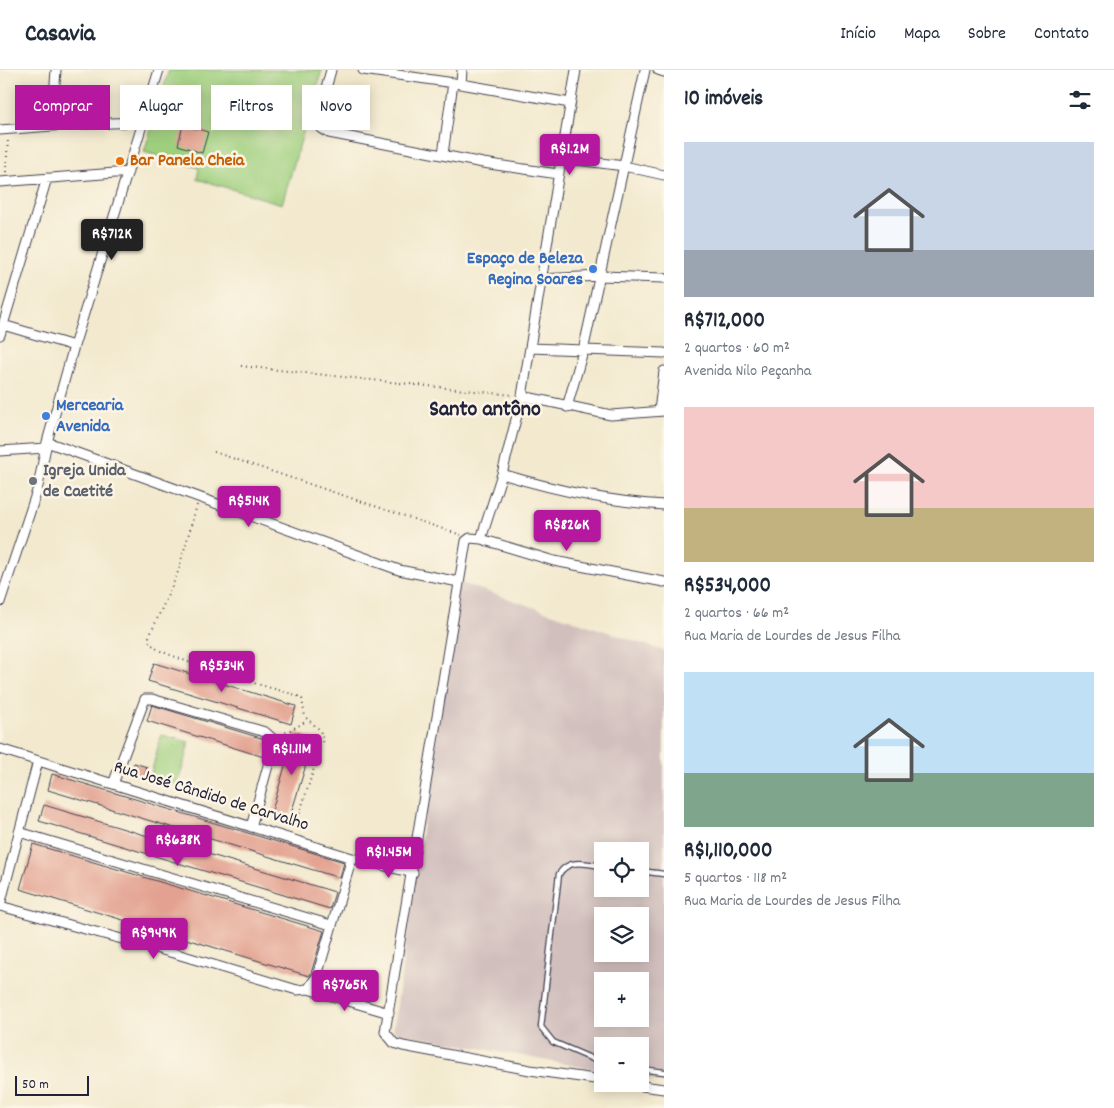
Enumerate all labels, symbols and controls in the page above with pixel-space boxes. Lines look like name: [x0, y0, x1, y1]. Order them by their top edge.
text: Casavia: [25, 18, 95, 52]
text: Início: [840, 22, 876, 47]
text: Mapa: [904, 22, 940, 47]
text: Sobre: [968, 22, 1006, 47]
text: Contato: [1034, 22, 1089, 47]
chip: Comprar: [15, 85, 110, 130]
chip: Alugar: [120, 85, 201, 130]
chip: Filtros: [211, 85, 292, 130]
chip: Novo: [302, 85, 370, 130]
text: 10 imóveis: [684, 85, 763, 115]
icon: filters: [1066, 86, 1094, 114]
pin: R$1.2M: [529, 134, 611, 176]
text: R$1.2M: [551, 138, 589, 161]
place label: Bar Panela Cheia: [130, 149, 245, 174]
marker: Bar Panela Cheia: [114, 155, 126, 167]
icon: home: [844, 175, 934, 265]
pin: R$712K: [71, 218, 153, 261]
text: R$712K: [92, 223, 132, 246]
place label: Espaço de Beleza Regina Soares: [467, 247, 584, 293]
marker: Espaço de Beleza Regina Soares: [587, 263, 599, 275]
text: R$712,000: [684, 307, 765, 337]
text: 2 quartos · 60 m²: [684, 337, 790, 360]
text: Avenida Nilo Peçanha: [684, 360, 811, 383]
place label: Mercearia Avenida: [56, 394, 124, 440]
district label: Santo antôno: [429, 395, 541, 426]
marker: Mercearia Avenida: [40, 410, 52, 422]
icon: home: [844, 440, 934, 530]
place label: Igreja Unida de Caetité: [43, 459, 126, 505]
marker: Igreja Unida de Caetité: [27, 475, 39, 487]
pin: R$514K: [208, 486, 290, 528]
text: R$514K: [229, 490, 269, 513]
pin: R$826K: [526, 510, 608, 552]
text: R$826K: [545, 514, 589, 537]
text: R$534,000: [684, 572, 771, 602]
text: 2 quartos · 66 m²: [684, 602, 789, 625]
text: Rua Maria de Lourdes de Jesus Filha: [684, 625, 900, 648]
pin: R$534K: [181, 650, 263, 693]
text: R$534K: [200, 655, 244, 678]
icon: home: [844, 705, 934, 795]
pin: R$1.11M: [246, 734, 338, 776]
text: R$1.11M: [273, 738, 311, 761]
street label: Rua José Cândido de Carvalho: [110, 755, 312, 839]
pin: R$638K: [137, 824, 219, 867]
text: R$638K: [156, 829, 200, 852]
pin: R$1.45M: [343, 836, 435, 879]
text: R$1,110,000: [684, 837, 772, 867]
text: R$1.45M: [366, 841, 412, 864]
map controls: [594, 842, 649, 1092]
button: locate: [594, 842, 649, 897]
text: 5 quartos · 118 m²: [684, 867, 787, 890]
text: Rua Maria de Lourdes de Jesus Filha: [684, 890, 900, 913]
button: layers: [594, 907, 649, 962]
pin: R$949K: [113, 918, 195, 960]
text: R$949K: [132, 922, 176, 945]
pin: R$765K: [304, 970, 386, 1012]
button: +: [594, 972, 649, 1027]
text: R$765K: [323, 974, 367, 997]
button: −: [594, 1037, 649, 1092]
scale bar: [15, 1073, 89, 1096]
text: 50 m: [22, 1075, 49, 1095]

